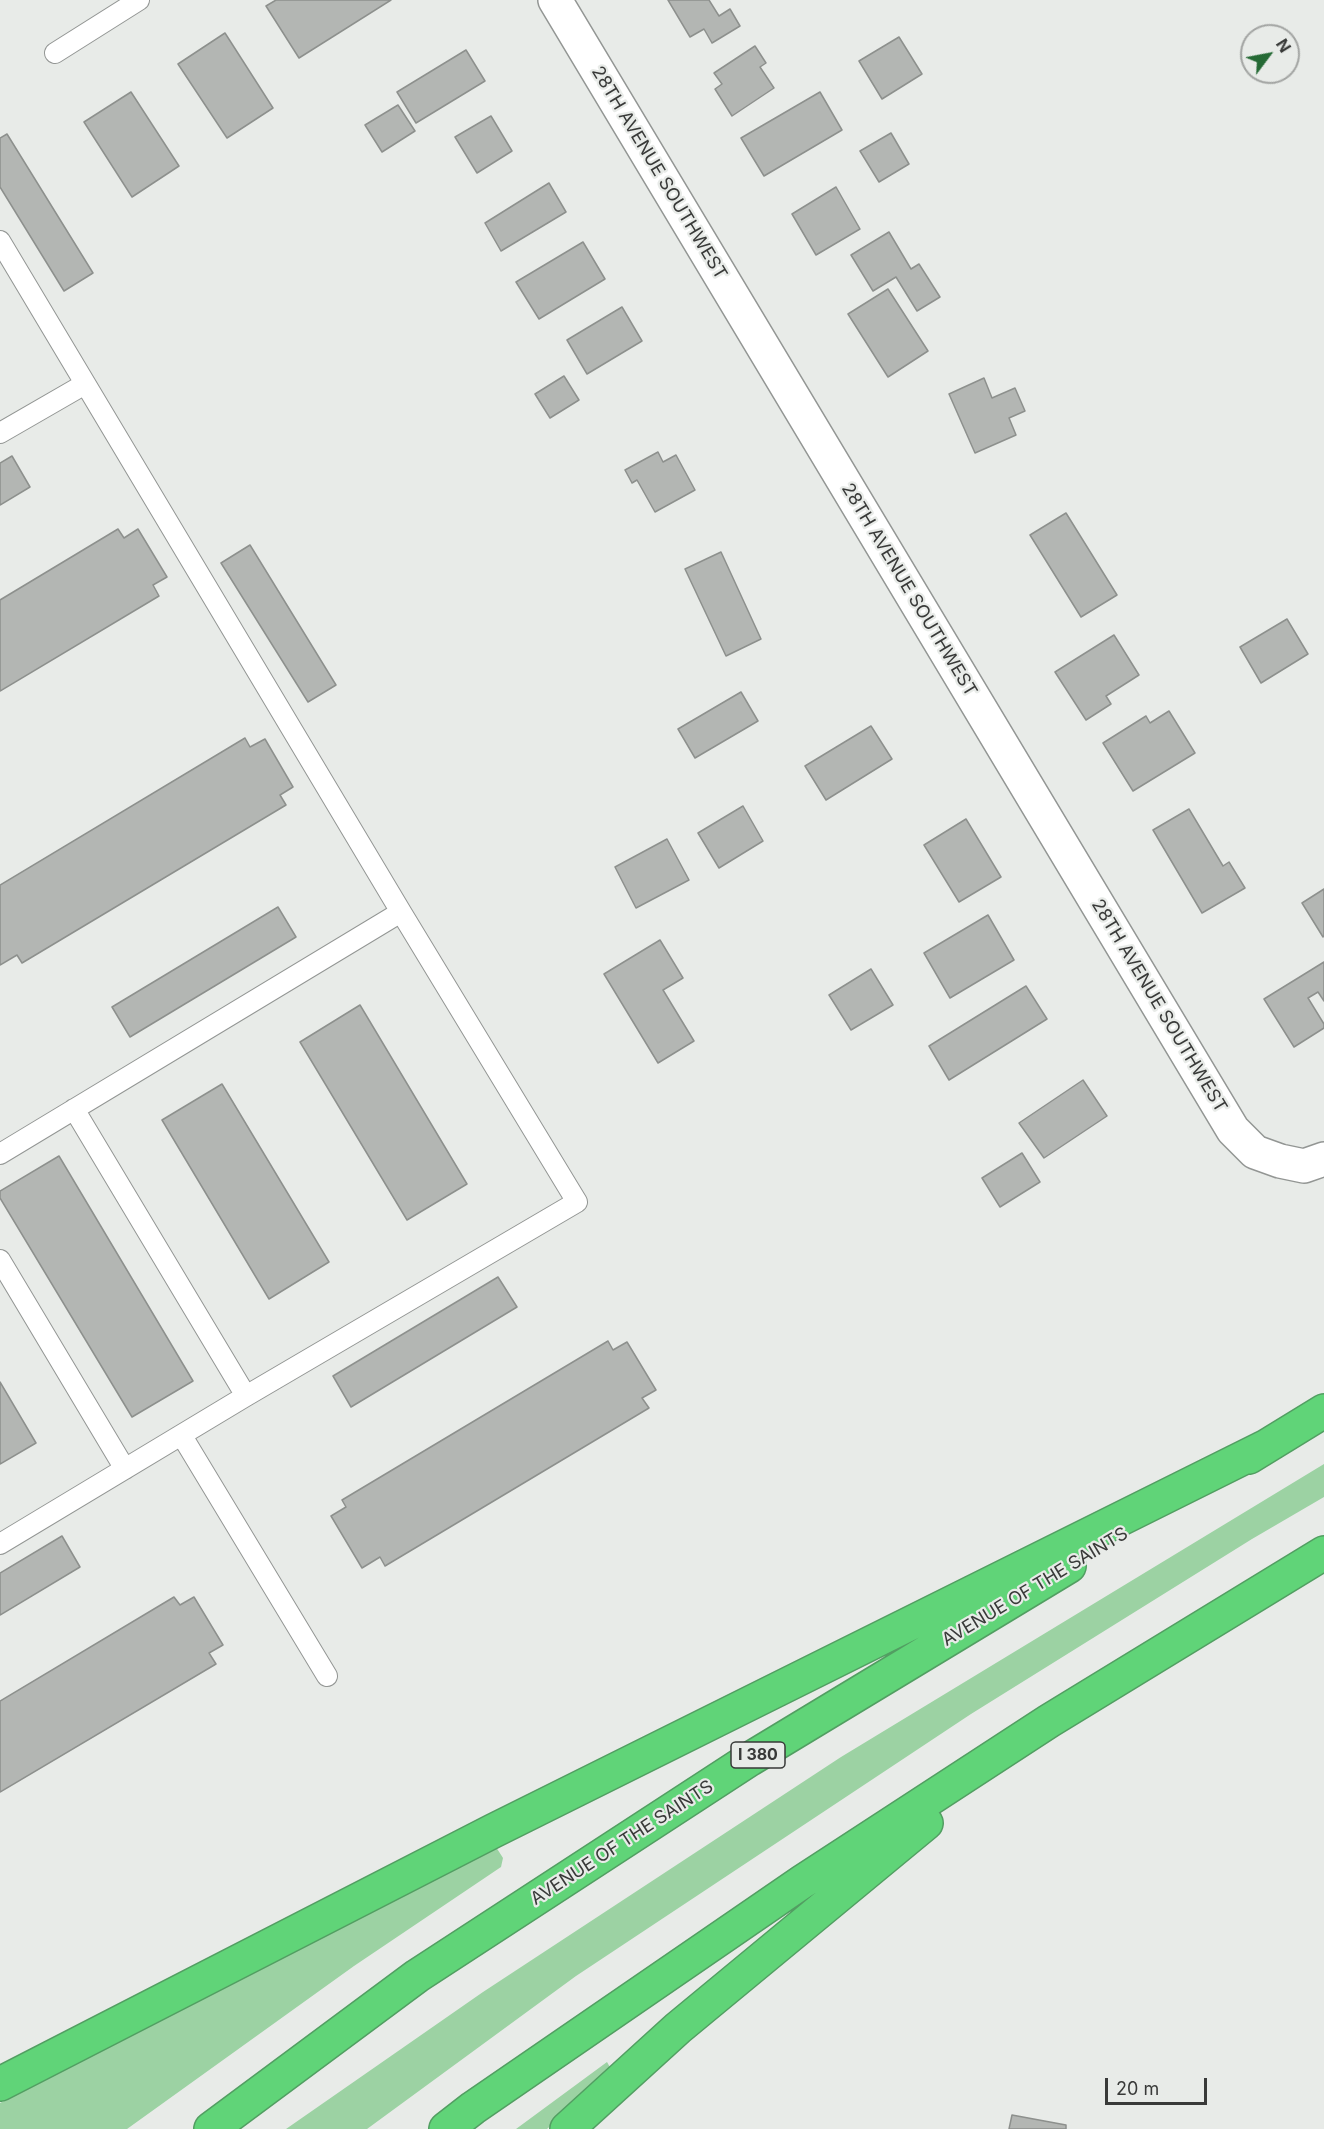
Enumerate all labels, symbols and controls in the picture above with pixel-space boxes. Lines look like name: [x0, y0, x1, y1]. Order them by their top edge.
north arrow: [1240, 24, 1300, 84]
text: N: [1272, 35, 1295, 56]
street label: 28TH AVENUE SOUTHWEST: [587, 62, 731, 284]
street label: 28TH AVENUE SOUTHWEST: [837, 479, 981, 701]
street label: 28TH AVENUE SOUTHWEST: [1087, 895, 1231, 1117]
street label: AVENUE OF THE SAINTS: [938, 1523, 1132, 1651]
road number: I 380: [731, 1742, 785, 1768]
street label: AVENUE OF THE SAINTS: [527, 1776, 717, 1910]
scale bar: [1108, 2066, 1210, 2104]
text: 20 m: [1116, 2078, 1159, 2099]

